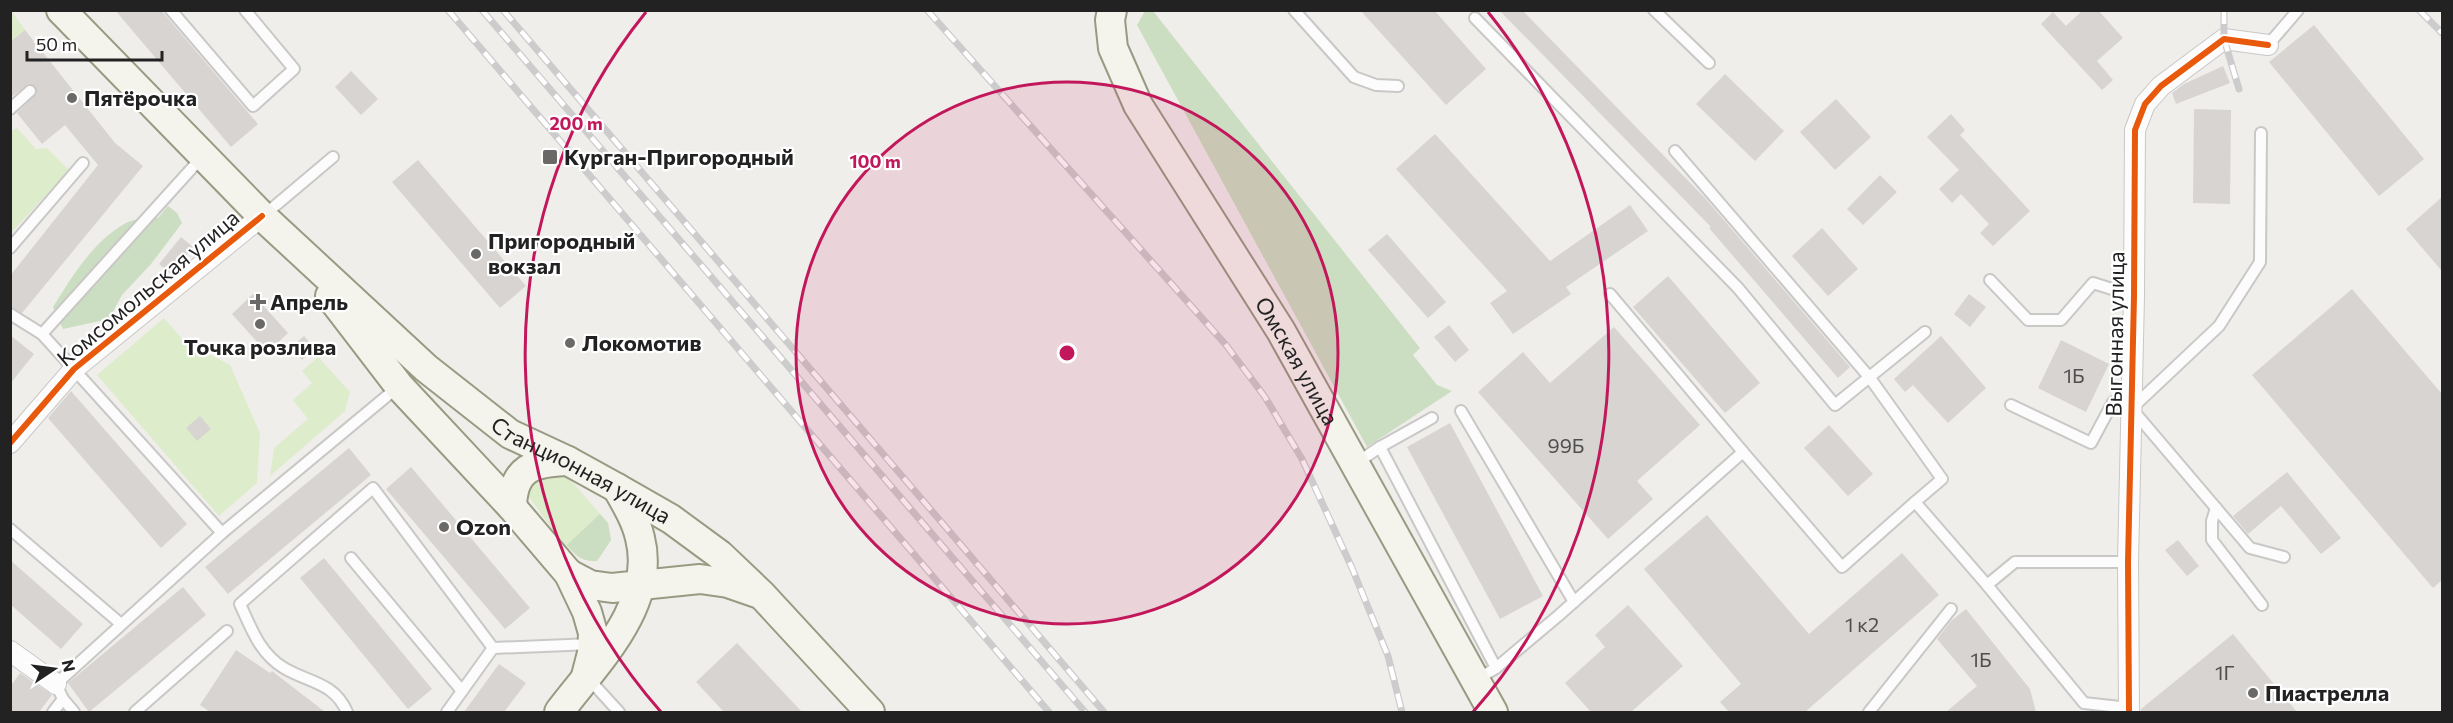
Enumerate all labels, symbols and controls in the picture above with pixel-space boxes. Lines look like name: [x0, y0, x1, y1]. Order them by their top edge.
scale bar: [27, 24, 162, 62]
text: 50 m: [36, 33, 77, 55]
place label: Пятёрочка: [84, 84, 197, 111]
marker: Пятёрочка: [65, 91, 79, 105]
text: 200 m: [549, 112, 603, 134]
place label: Курган-Пригородный: [564, 143, 794, 170]
marker: Курган-Пригородный: [541, 148, 559, 166]
text: 100 m: [849, 150, 901, 172]
street label: Комсомольская улица: [51, 204, 244, 372]
place label: Пригородный вокзал: [488, 227, 635, 279]
marker: Пригородный вокзал: [469, 247, 483, 261]
street label: Выгонная улица: [2100, 251, 2129, 417]
place label: Апрель: [270, 288, 348, 315]
street label: Омская улица: [1250, 291, 1345, 430]
marker: Апрель: [251, 295, 265, 309]
marker: Точка розлива: [253, 317, 267, 331]
place label: Локомотив: [582, 329, 701, 356]
place label: Точка розлива: [184, 333, 336, 360]
marker: Локомотив: [563, 336, 577, 350]
centre of rings: [1057, 343, 1077, 363]
house number: 1Б: [2063, 363, 2085, 387]
street label: Станционная улица: [486, 410, 676, 529]
house number: 99Б: [1548, 433, 1584, 457]
place label: Ozon: [456, 513, 511, 540]
marker: Ozon: [437, 520, 451, 534]
house number: 1 к2: [1845, 612, 1879, 636]
north arrow: [24, 639, 84, 699]
house number: 1Б: [1970, 647, 1992, 671]
text: N: [58, 658, 80, 673]
house number: 1Г: [2215, 660, 2235, 684]
place label: Пиастрелла: [2265, 679, 2389, 706]
marker: Пиастрелла: [2246, 686, 2260, 700]

